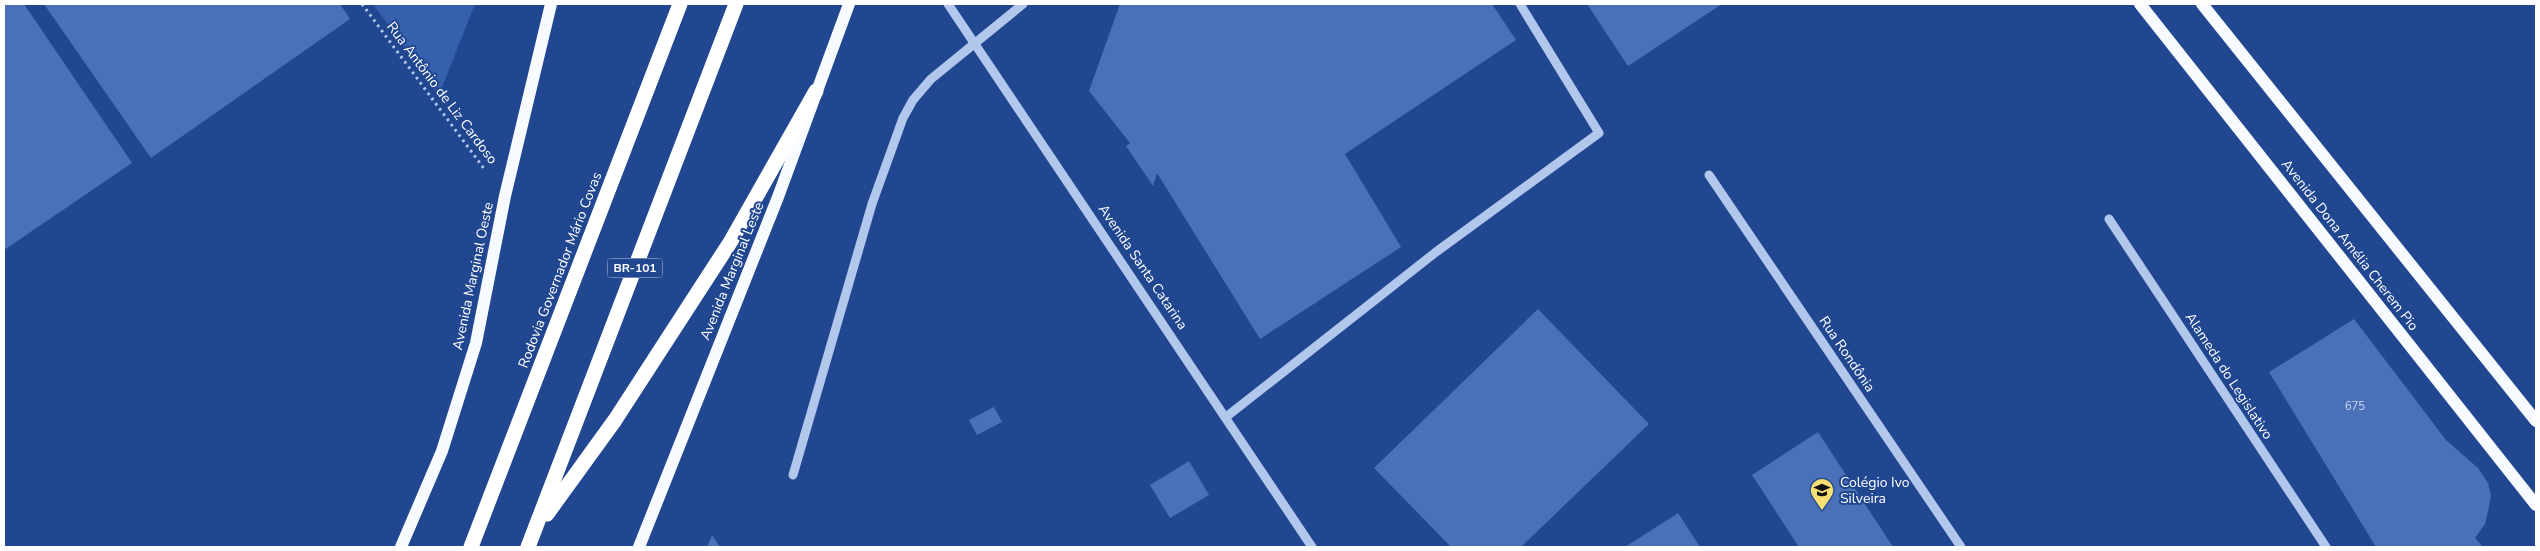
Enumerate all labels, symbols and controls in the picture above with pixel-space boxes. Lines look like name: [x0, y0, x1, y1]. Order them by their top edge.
street label: Rua Antônio de Liz Cardoso: [382, 18, 502, 168]
street label: Avenida Dona Amélia Cherem Pio: [2277, 155, 2423, 335]
street label: Rodovia Governador Mário Covas: [514, 169, 606, 371]
street label: Avenida Marginal Leste: [696, 199, 768, 343]
street label: Avenida Marginal Oeste: [448, 200, 498, 352]
street label: Avenida Santa Catarina: [1094, 201, 1192, 333]
road number: BR-101: [608, 258, 662, 278]
street label: Alameda do Legislativo: [2181, 309, 2277, 443]
street label: Rua Rondônia: [1815, 312, 1879, 396]
house number: 675: [2345, 399, 2365, 414]
place label: Colégio Ivo Silveira: [1840, 473, 1910, 508]
school or university icon: Colégio Ivo Silveira: [1809, 477, 1835, 511]

